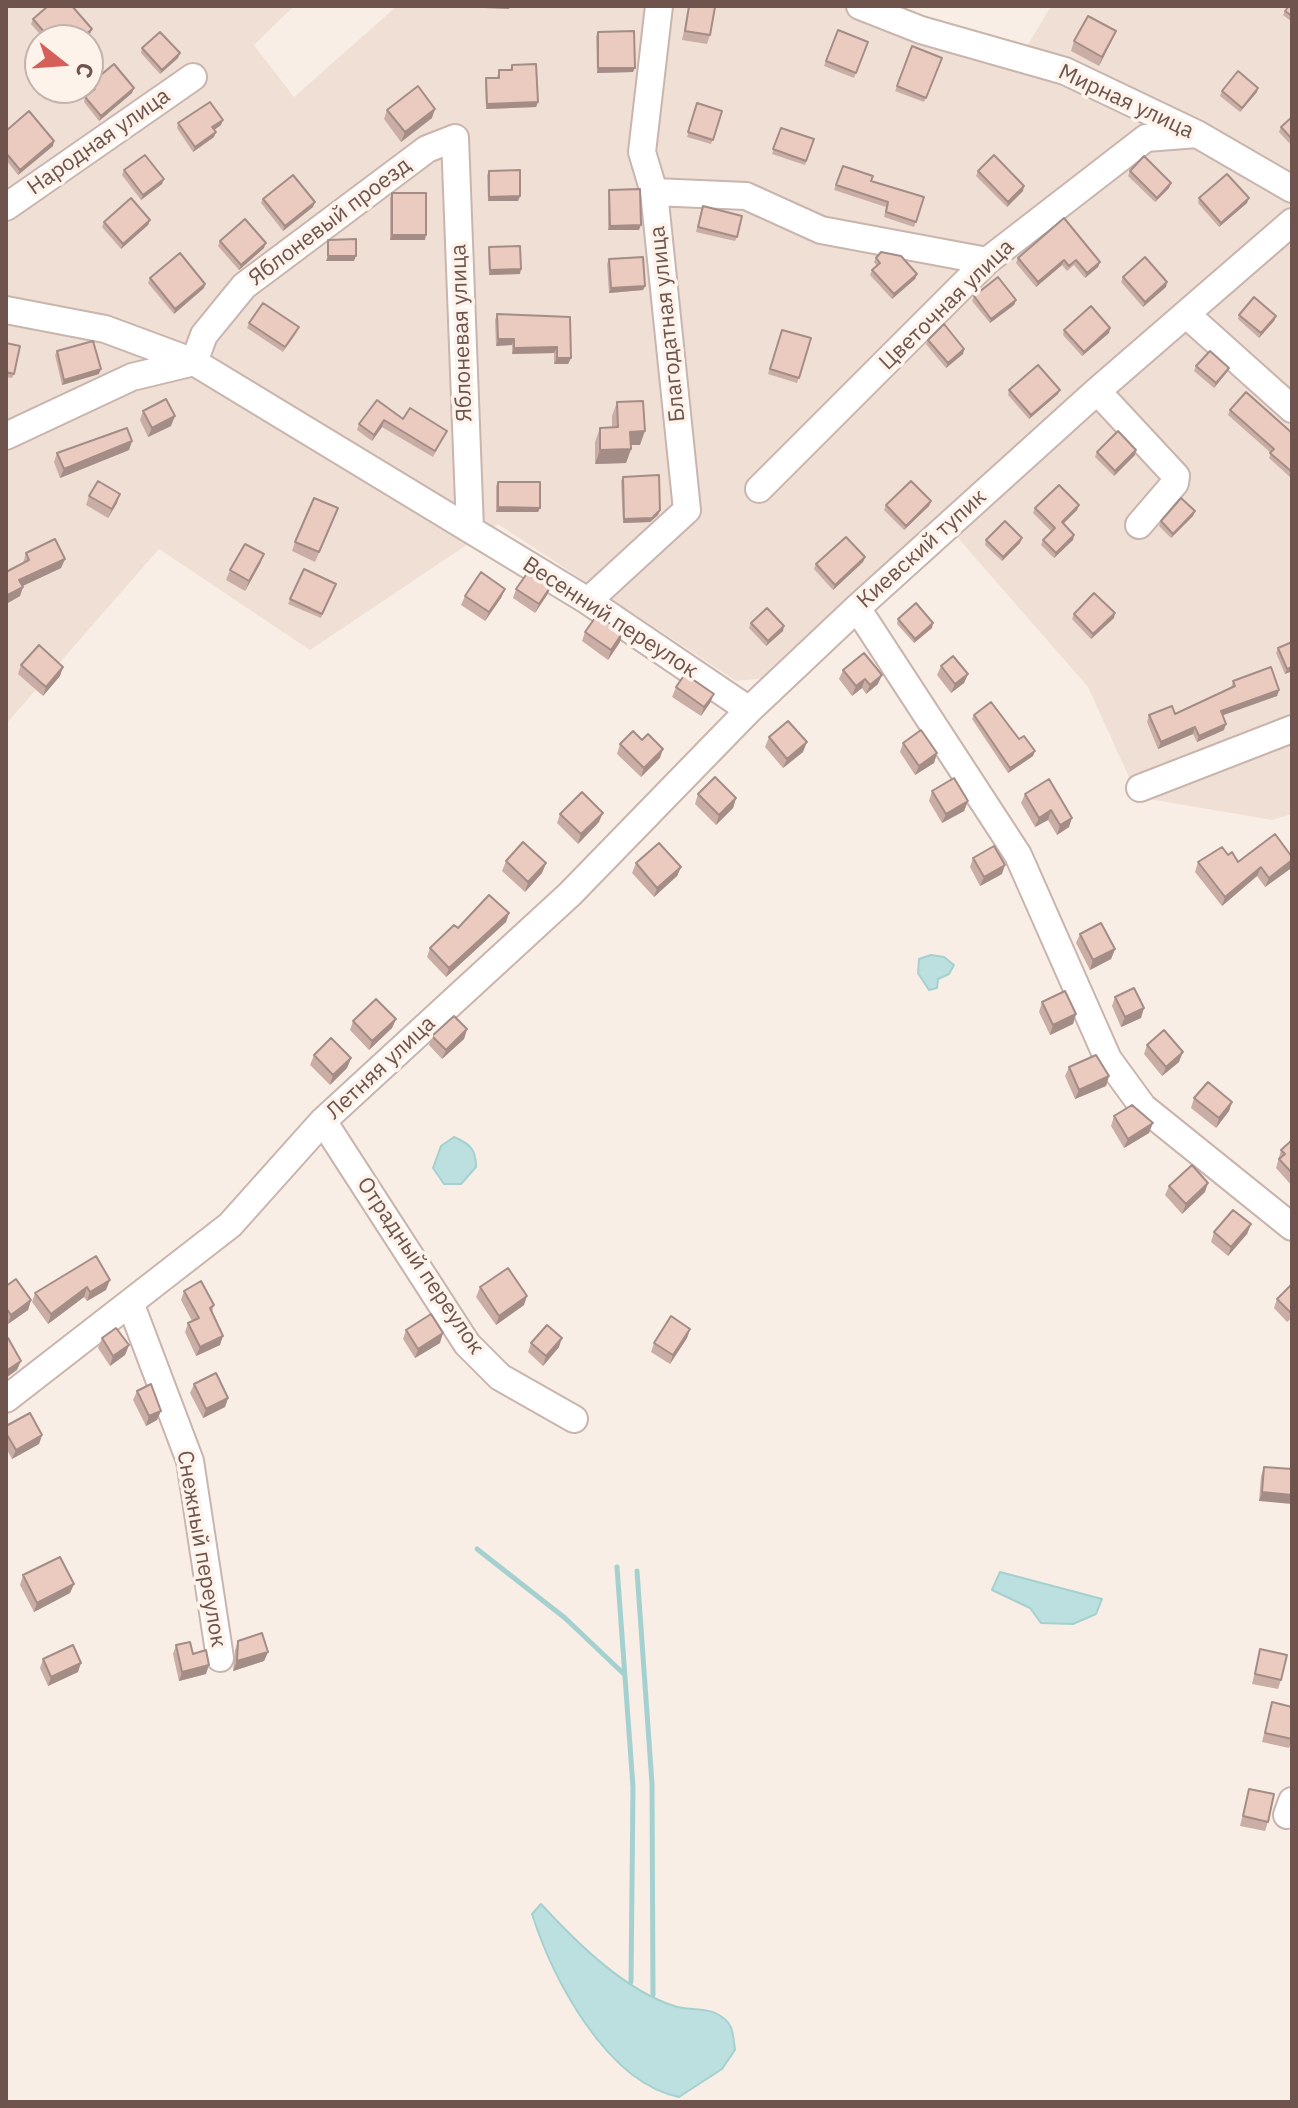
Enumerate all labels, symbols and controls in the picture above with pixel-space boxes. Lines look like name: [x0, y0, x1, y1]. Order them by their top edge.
north arrow: [24, 24, 104, 104]
text: С: [70, 59, 101, 82]
street label: Мирная улица: [1054, 59, 1198, 145]
street label: Народная улица: [23, 83, 175, 201]
street label: Яблоневый проезд: [244, 152, 416, 292]
street label: Благодатная улица: [645, 225, 691, 423]
street label: Цветочная улица: [874, 234, 1020, 376]
street label: Яблоневая улица: [446, 244, 478, 422]
street label: Киевский тупик: [852, 484, 992, 614]
street label: Весенний переулок: [518, 552, 702, 684]
street label: Летняя улица: [321, 1011, 441, 1125]
street label: Отрадный переулок: [351, 1172, 489, 1360]
street label: Снежный переулок: [171, 1449, 231, 1649]

